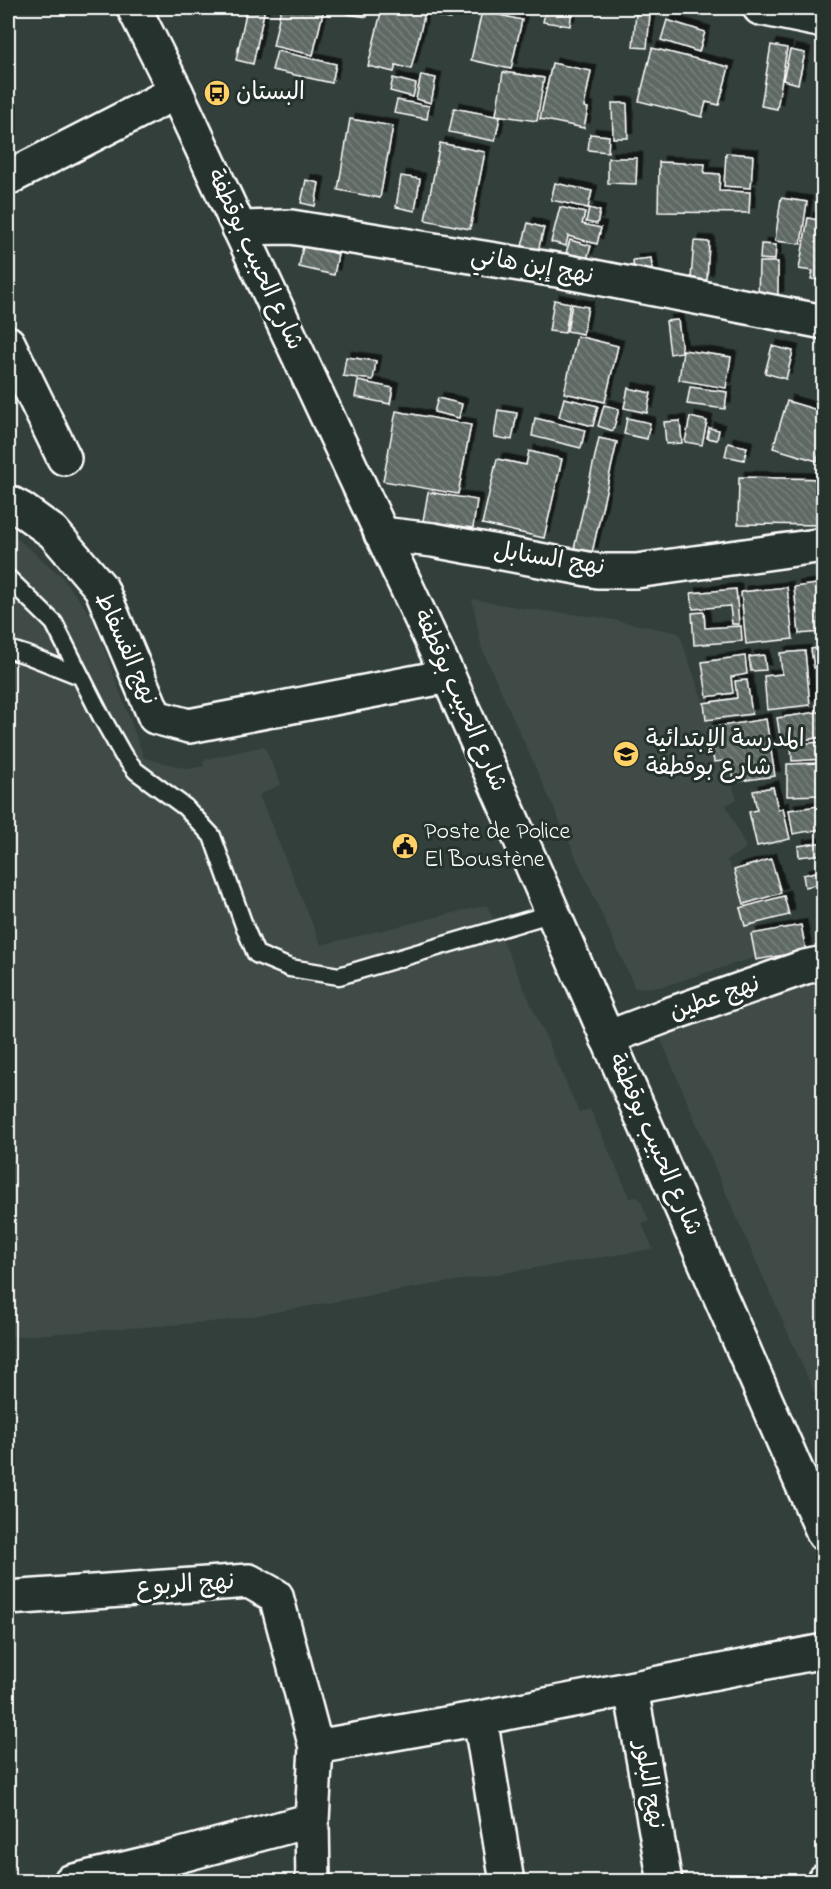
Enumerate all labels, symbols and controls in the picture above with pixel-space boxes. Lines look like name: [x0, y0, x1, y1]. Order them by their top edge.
place label: البستان: [236, 76, 305, 111]
bus stop icon: البستان: [202, 78, 232, 108]
street label: شارع الحبيب بوقطفة: [197, 164, 311, 356]
street label: نهج إبن هاني: [468, 239, 596, 296]
street label: نهج السنابل: [491, 534, 607, 586]
street label: نهج الفسفاط: [84, 587, 166, 711]
street label: شارع الحبيب بوقطفة: [403, 604, 515, 798]
place label: المدرسة الإبتدائية شارع بوقطفة: [646, 723, 805, 786]
school or university icon: المدرسة الإبتدائية شارع بوقطفة: [611, 739, 641, 769]
place label: Poste de Police El Boustène: [424, 815, 570, 878]
public building icon: Poste de Police El Boustène: [390, 831, 420, 861]
street label: نهج عطين: [665, 967, 765, 1031]
street label: شارع الحبيب بوقطفة: [598, 1048, 710, 1242]
street label: نهج الربوع: [134, 1565, 236, 1607]
street label: نهج البلور: [623, 1736, 673, 1832]

